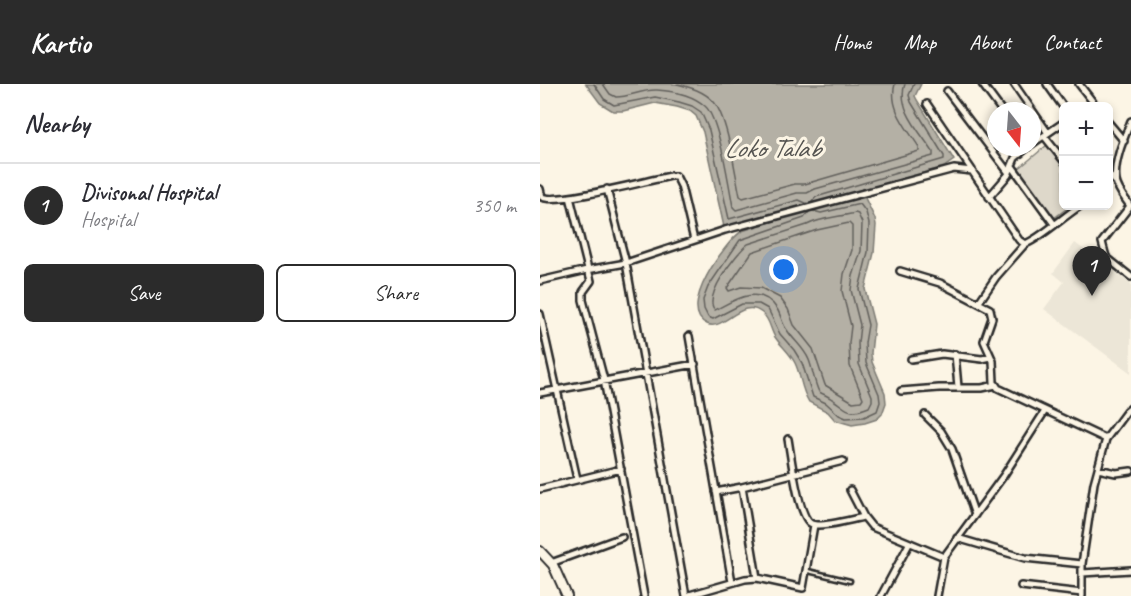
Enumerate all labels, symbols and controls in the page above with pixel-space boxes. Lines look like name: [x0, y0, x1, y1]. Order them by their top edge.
text: Kartio: [30, 25, 91, 60]
text: Home: [833, 29, 871, 55]
text: Map: [904, 29, 936, 55]
text: About: [969, 29, 1011, 55]
text: Contact: [1044, 29, 1101, 55]
north arrow: [987, 102, 1041, 156]
map controls: [1059, 102, 1113, 210]
button: +: [1059, 102, 1113, 156]
text: Nearby: [24, 107, 89, 140]
water label: Loko Talab: [724, 131, 823, 165]
button: −: [1059, 156, 1113, 210]
text: Divisonal Hospital: [81, 179, 217, 207]
text: 1: [39, 193, 48, 218]
text: 350 m: [473, 193, 516, 218]
text: Hospital: [81, 207, 136, 232]
pin: 1: [1072, 246, 1112, 296]
your location: [769, 255, 798, 284]
button: Save: [24, 264, 264, 322]
button: Share: [276, 264, 516, 322]

